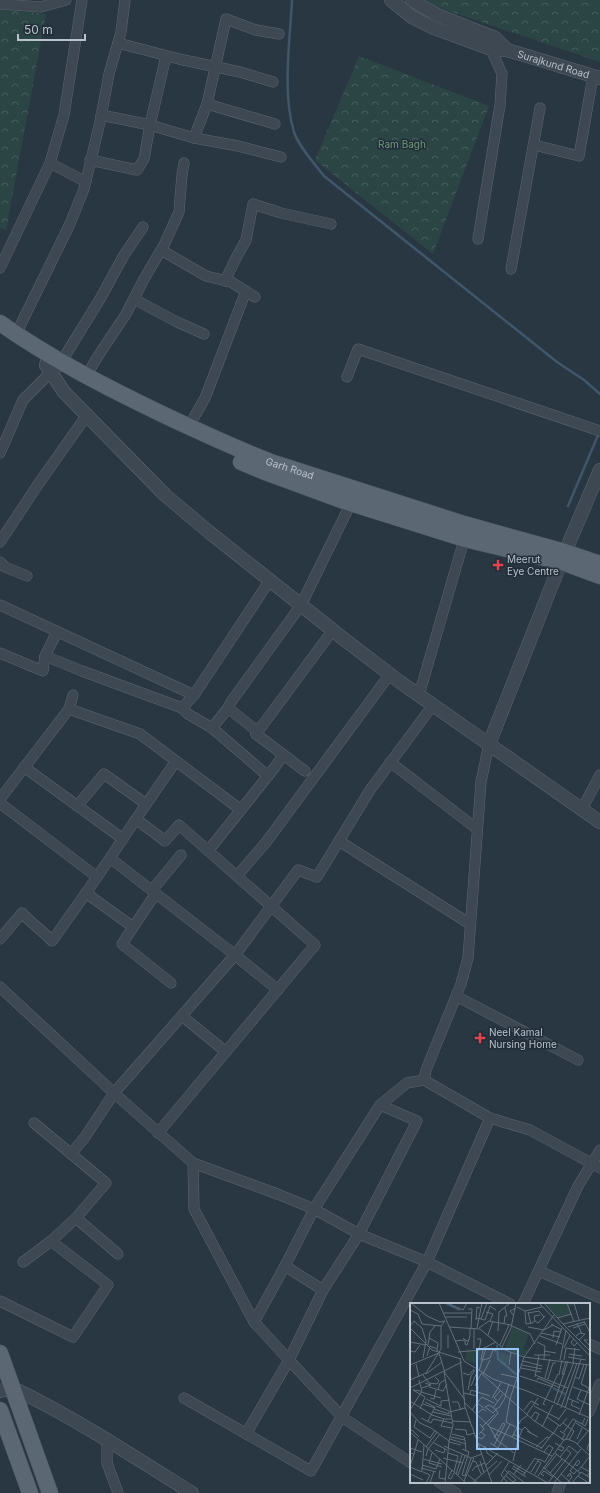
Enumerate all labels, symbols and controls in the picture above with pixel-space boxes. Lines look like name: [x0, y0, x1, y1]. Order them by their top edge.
scale bar: [18, 16, 85, 42]
text: 50 m: [24, 22, 53, 37]
street label: Surajkund Road: [516, 48, 591, 81]
park label: Ram Bagh: [378, 138, 426, 150]
street label: Garh Road: [264, 455, 315, 481]
place label: Meerut Eye Centre: [507, 553, 559, 577]
marker: Meerut Eye Centre: [492, 559, 504, 571]
place label: Neel Kamal Nursing Home: [489, 1026, 557, 1050]
marker: Neel Kamal Nursing Home: [474, 1032, 486, 1044]
inset map: [410, 1303, 590, 1483]

